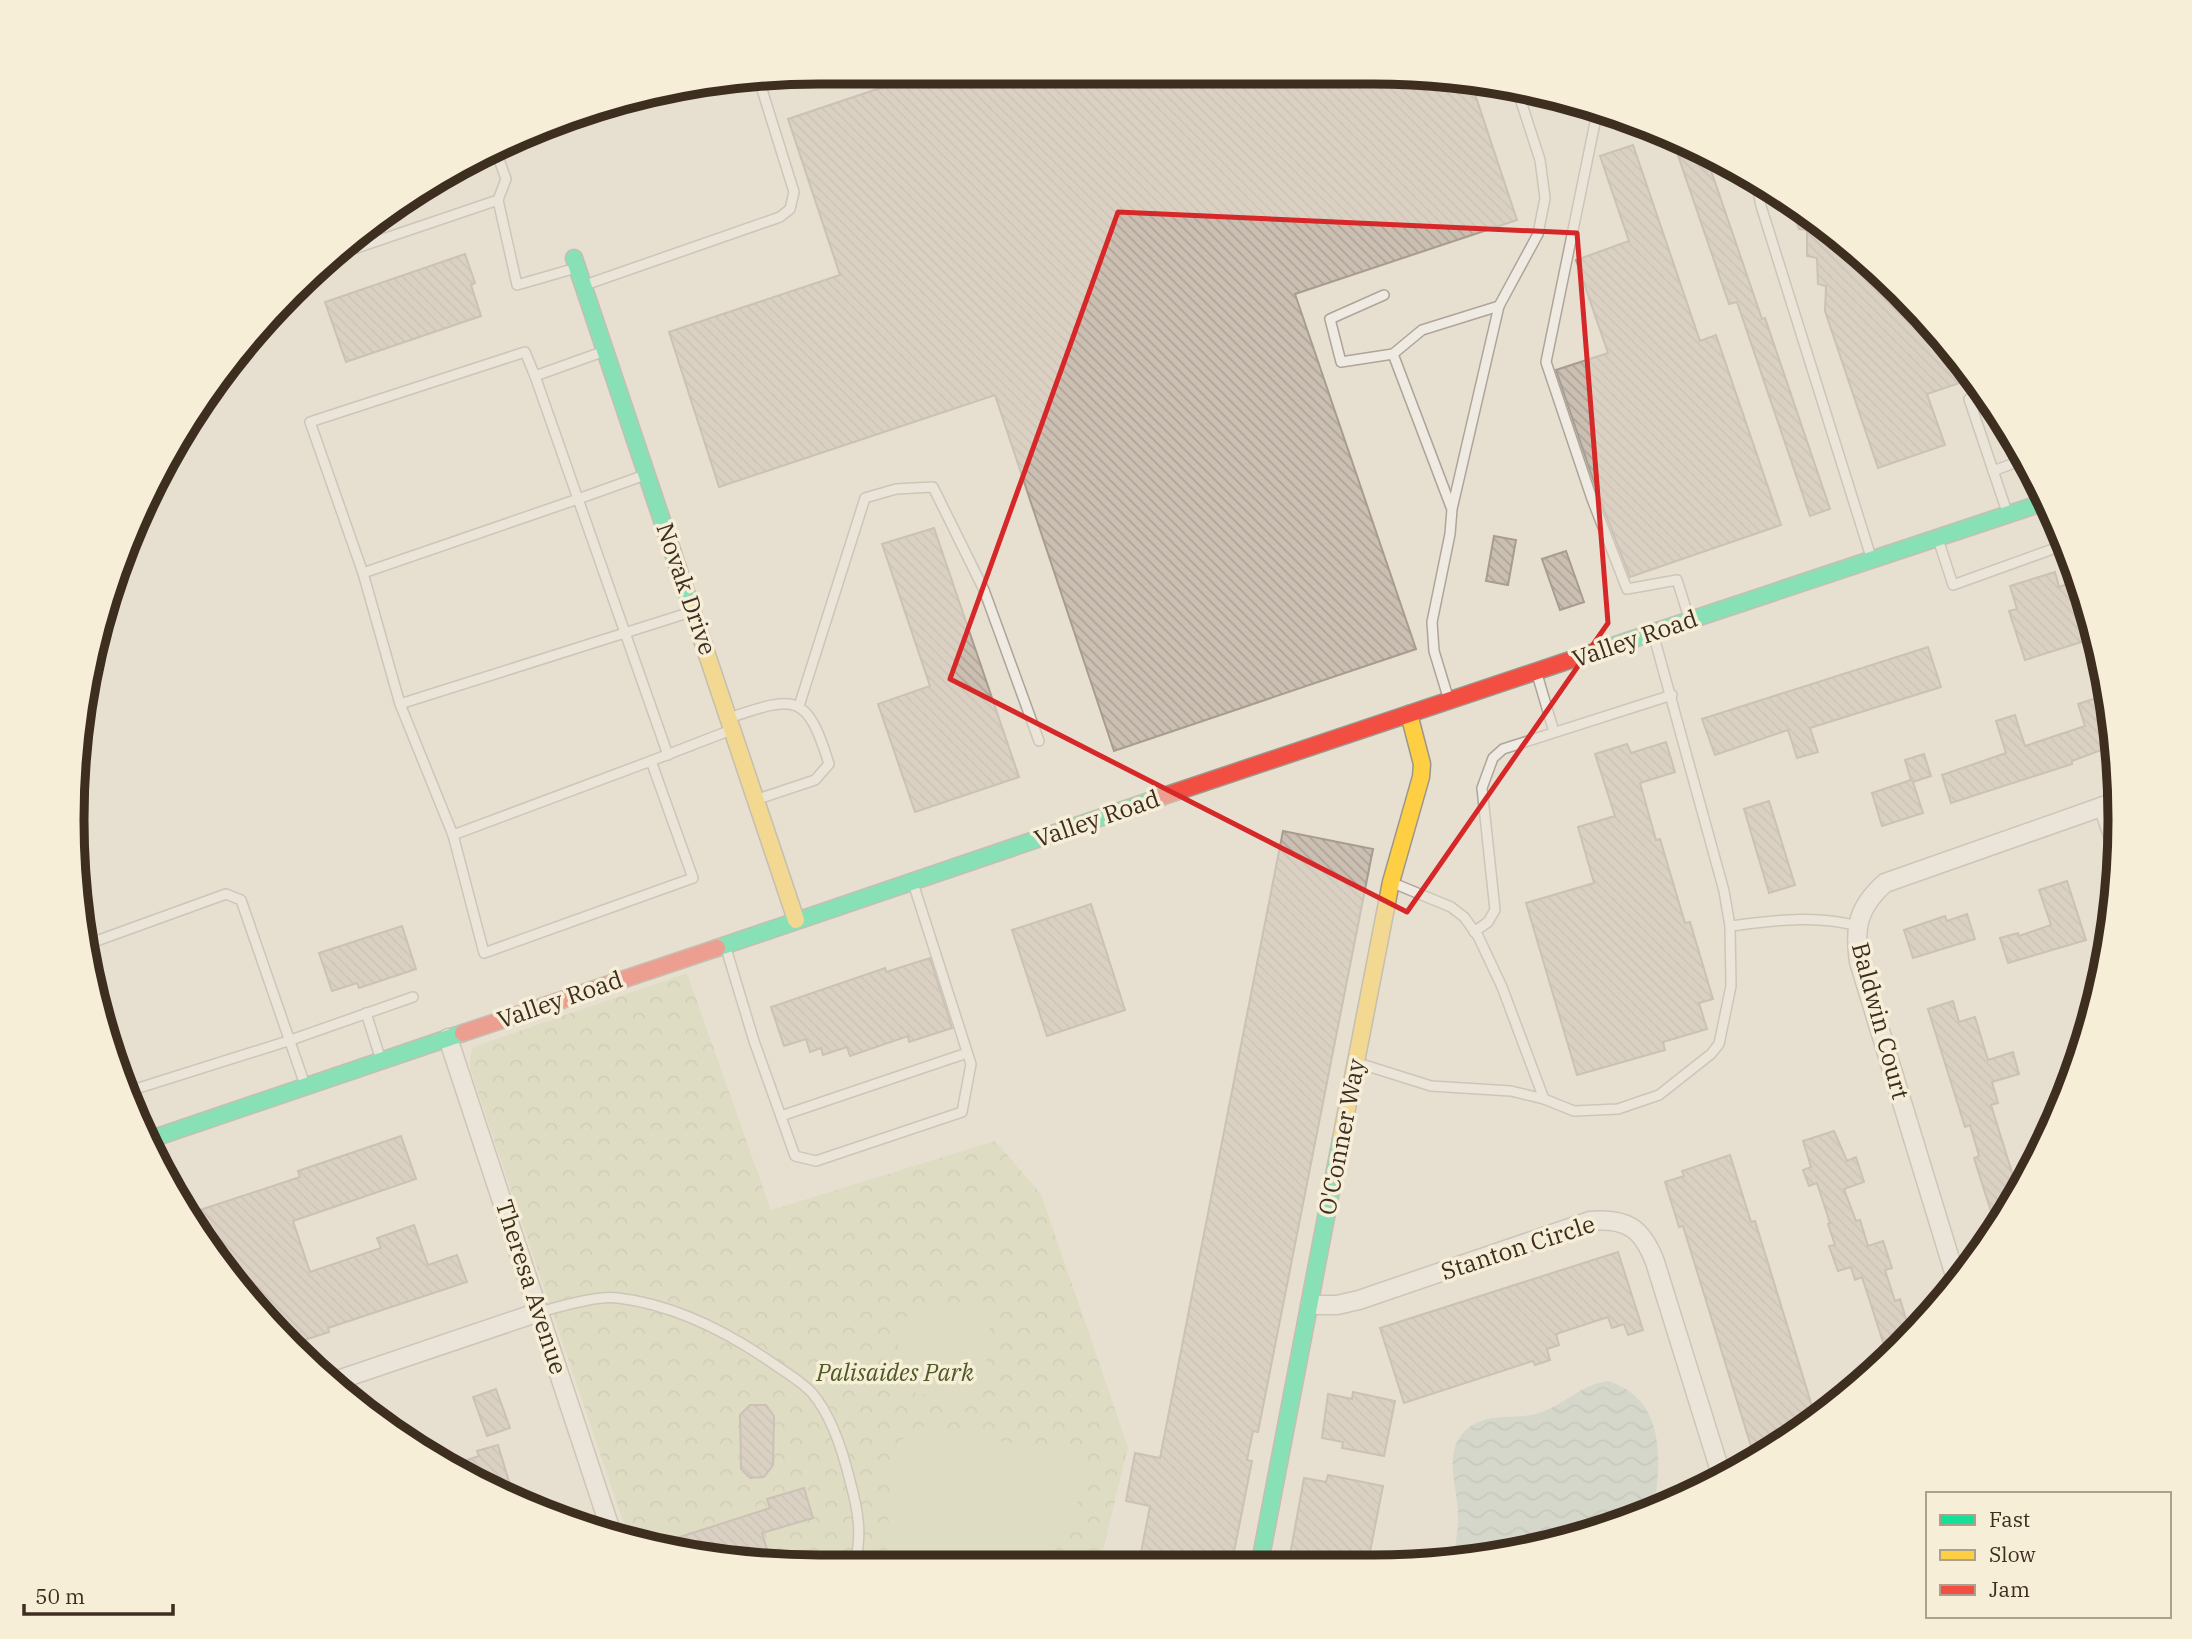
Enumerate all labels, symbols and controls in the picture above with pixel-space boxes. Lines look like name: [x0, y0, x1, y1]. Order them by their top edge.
street label: Novak Drive: [649, 518, 724, 659]
street label: Valley Road: [1568, 602, 1701, 674]
street label: Valley Road: [1030, 782, 1163, 854]
street label: Baldwin Court: [1845, 939, 1917, 1103]
street label: Valley Road: [493, 963, 626, 1035]
street label: O'Conner Way: [1310, 1056, 1372, 1218]
street label: Theresa Avenue: [489, 1195, 575, 1378]
street label: Stanton Circle: [1437, 1207, 1599, 1287]
park label: Palisaides Park: [815, 1356, 974, 1388]
legend: [1926, 1492, 2171, 1618]
text: Fast: [1989, 1505, 2030, 1533]
text: Slow: [1989, 1540, 2036, 1568]
scale bar: [24, 1572, 173, 1616]
text: Jam: [1989, 1575, 2030, 1603]
text: 50 m: [35, 1582, 85, 1610]

